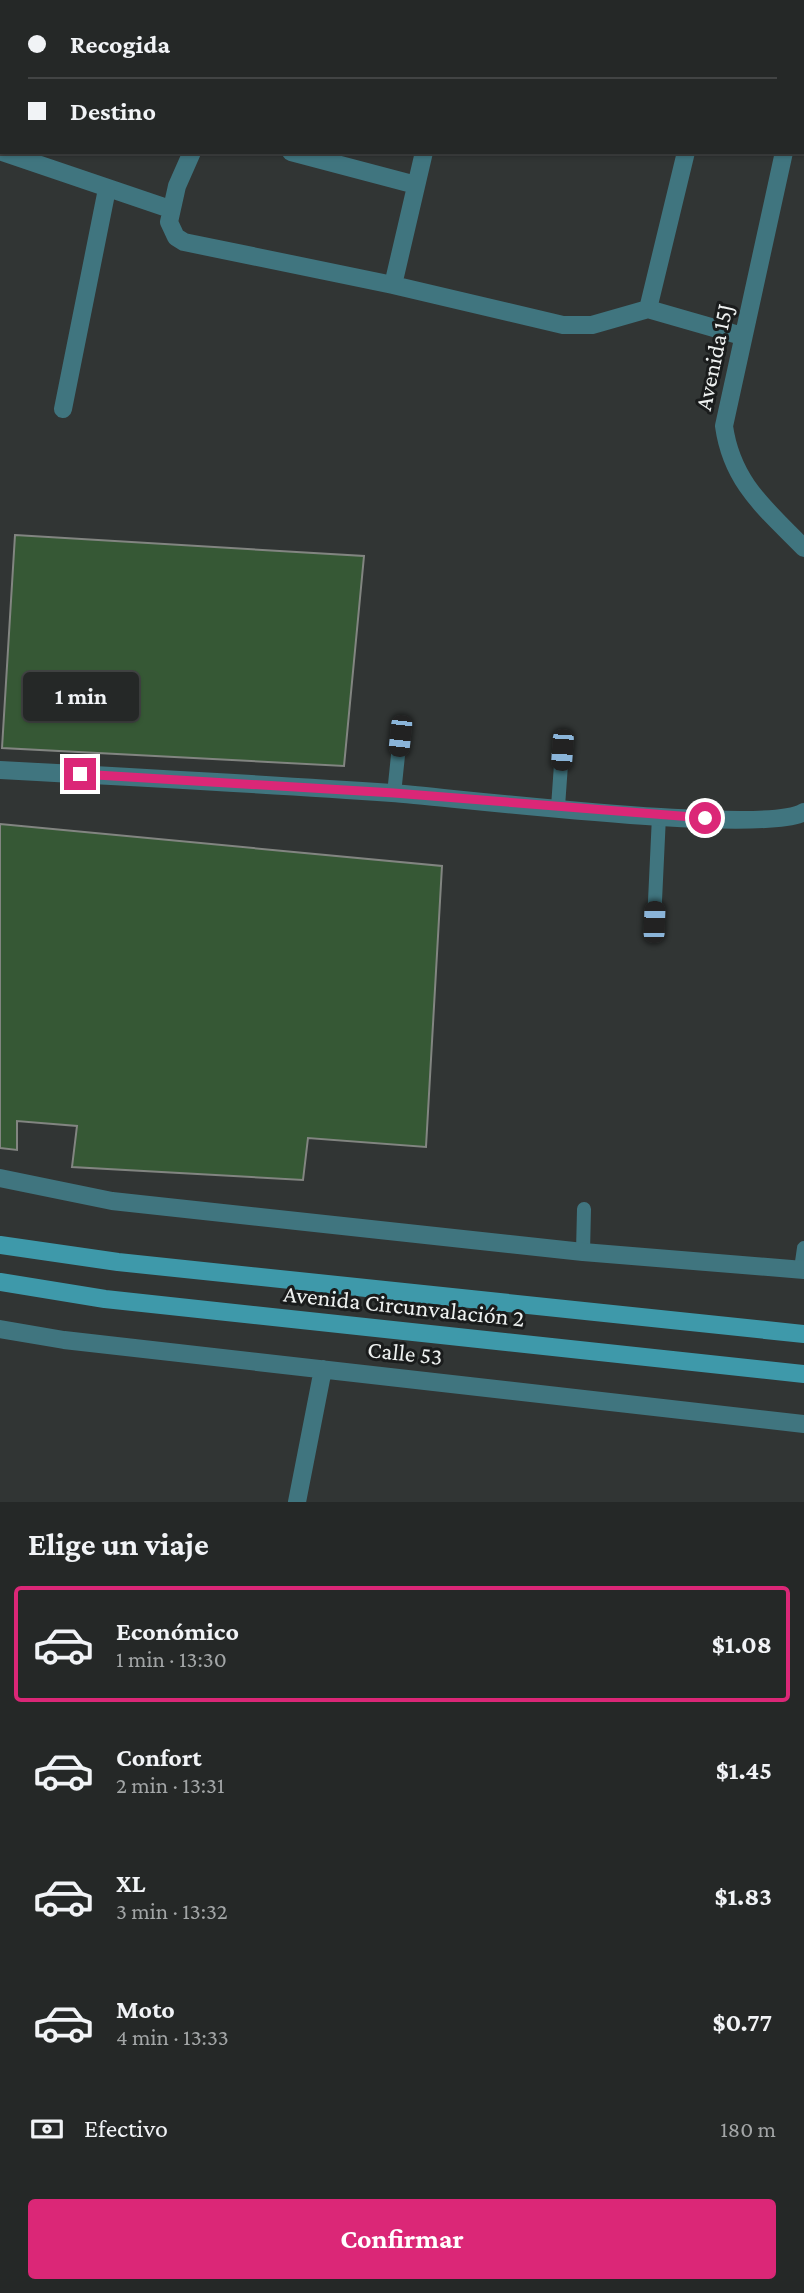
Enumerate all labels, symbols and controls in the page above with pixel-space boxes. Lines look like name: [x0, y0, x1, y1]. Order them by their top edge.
text: Recogida: [70, 30, 170, 59]
text: Destino: [70, 97, 156, 126]
street label: Avenida 15J: [689, 301, 738, 413]
callout: 1 min: [22, 672, 138, 722]
text: 1 min: [55, 683, 107, 709]
car: [388, 714, 413, 758]
car: [551, 728, 574, 772]
route end: [64, 758, 96, 790]
route start: [689, 802, 721, 834]
car: [643, 901, 666, 943]
street label: Avenida Circunvalación 2: [282, 1279, 526, 1332]
street label: Calle 53: [366, 1335, 444, 1370]
text: Elige un viaje: [28, 1526, 209, 1562]
icon: car: [32, 1613, 95, 1676]
text: Económico: [116, 1617, 239, 1646]
text: $1.08: [712, 1630, 772, 1659]
text: 1 min · 13:30: [116, 1646, 227, 1672]
icon: car: [32, 1739, 95, 1802]
text: Confort: [116, 1743, 202, 1772]
text: $1.45: [716, 1756, 772, 1785]
text: 2 min · 13:31: [116, 1772, 225, 1798]
icon: car: [32, 1865, 95, 1928]
text: XL: [116, 1869, 145, 1898]
text: $1.83: [714, 1882, 772, 1911]
text: 3 min · 13:32: [116, 1898, 228, 1924]
icon: car: [32, 1991, 95, 2054]
text: Moto: [116, 1995, 175, 2024]
text: $0.77: [712, 2008, 772, 2037]
text: 4 min · 13:33: [116, 2024, 229, 2050]
icon: cash: [28, 2110, 66, 2148]
text: Efectivo: [84, 2114, 168, 2143]
text: 180 m: [720, 2116, 776, 2142]
button: Confirmar: [28, 2199, 776, 2279]

